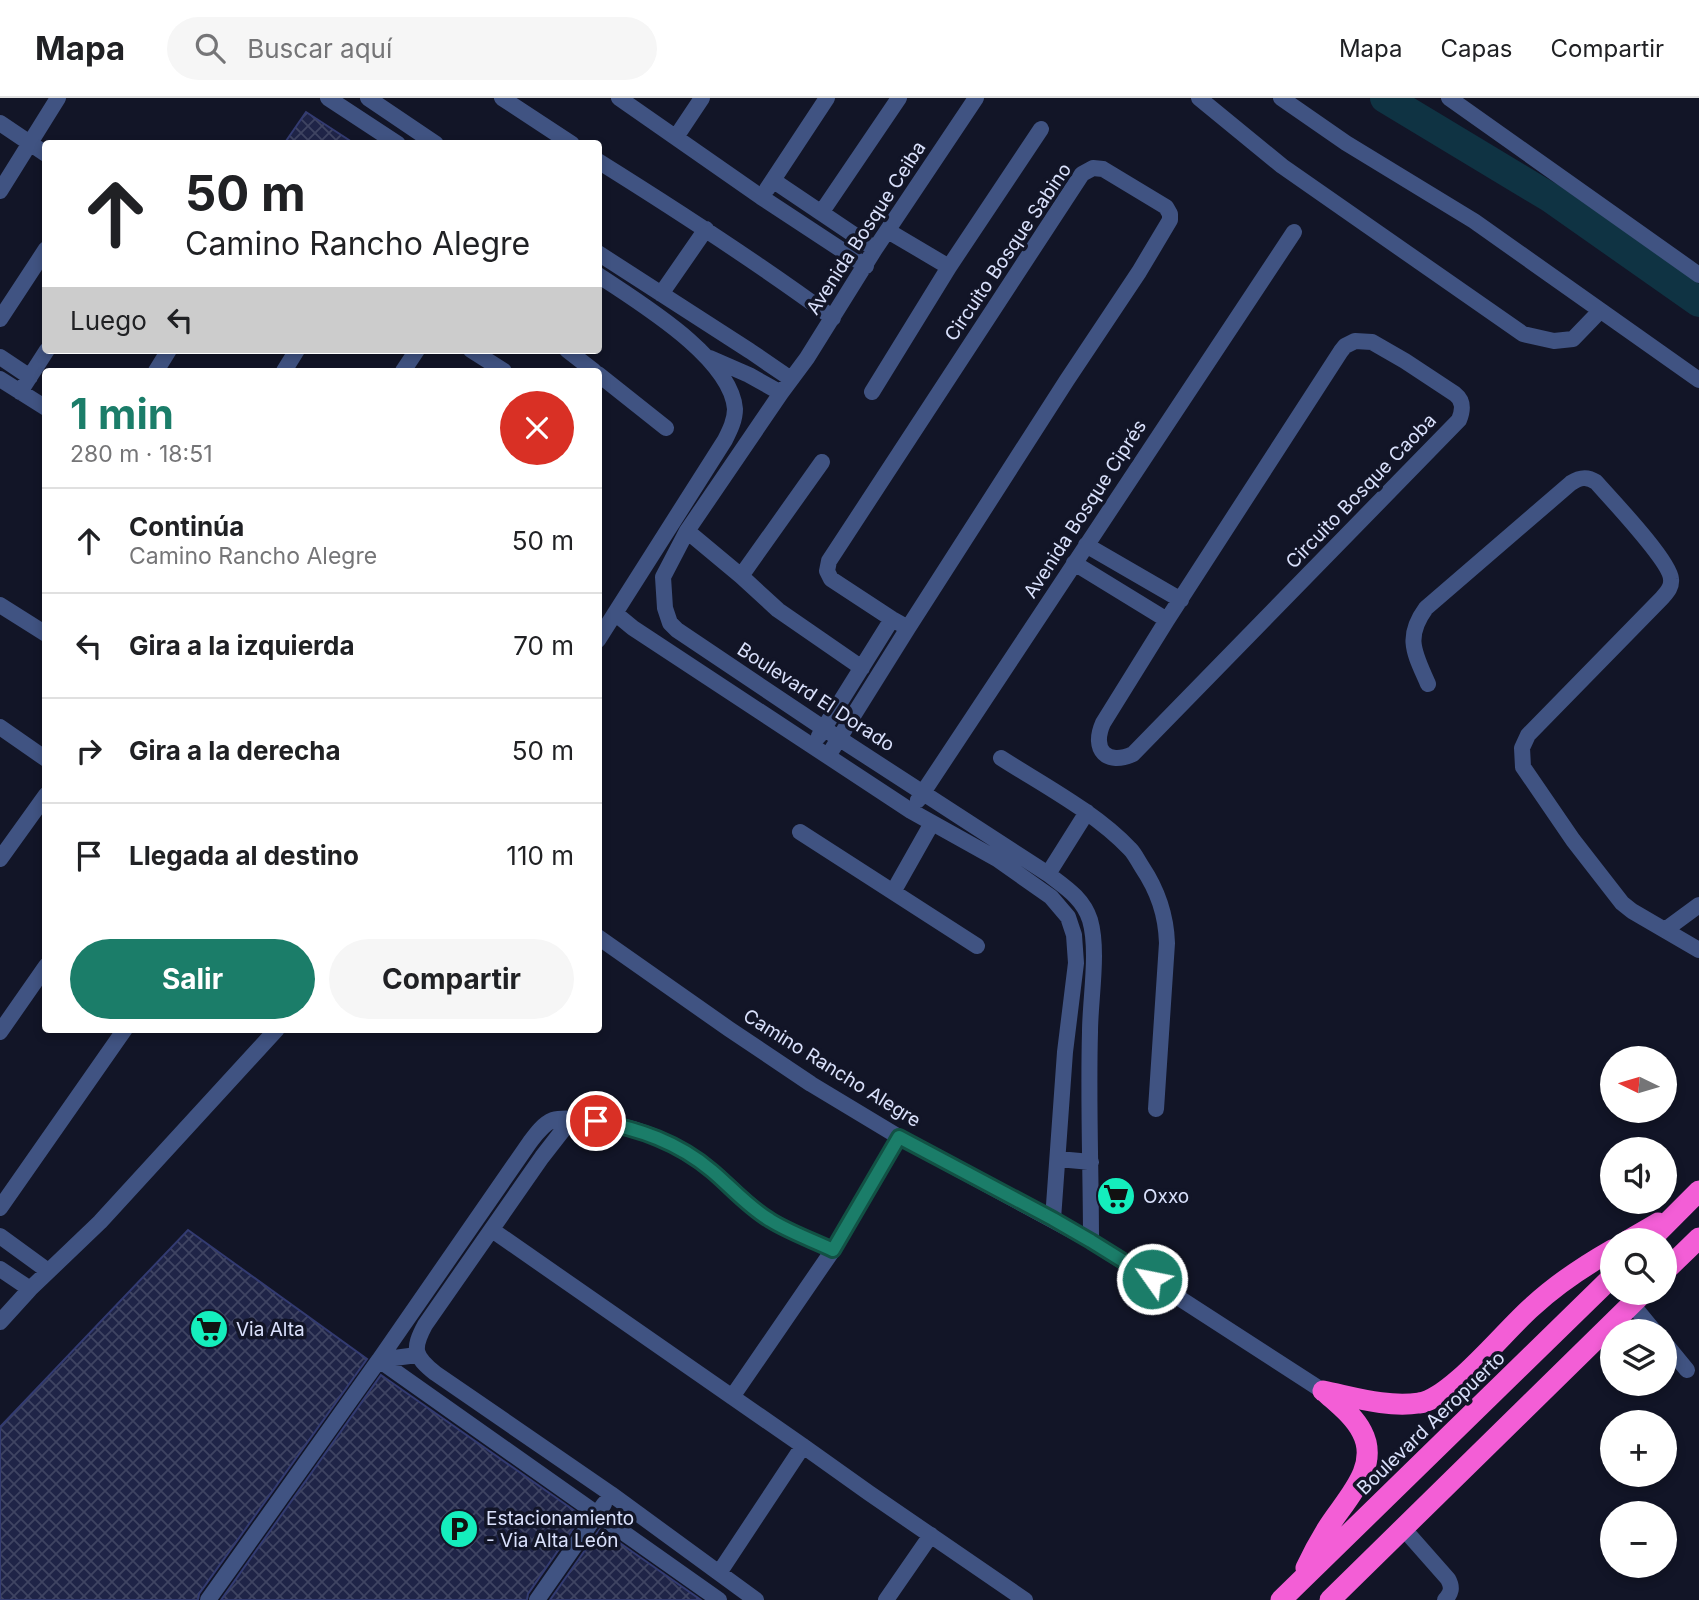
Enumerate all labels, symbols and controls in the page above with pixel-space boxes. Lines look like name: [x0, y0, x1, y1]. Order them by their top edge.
search box: [167, 17, 657, 80]
text: Mapa: [35, 28, 125, 68]
icon: search: [191, 29, 229, 67]
text: Buscar aquí: [247, 33, 392, 64]
text: Mapa: [1339, 34, 1402, 63]
text: Capas: [1440, 34, 1513, 63]
text: Compartir: [1551, 34, 1664, 63]
street label: Avenida Bosque Ceiba: [801, 137, 931, 319]
street label: Circuito Bosque Sabino: [940, 159, 1076, 345]
text: 50 m: [185, 164, 306, 223]
icon: ahead: [70, 168, 161, 259]
text: Camino Rancho Alegre: [185, 224, 530, 263]
icon: left: [161, 301, 199, 339]
text: Luego: [70, 305, 147, 336]
text: 1 min: [70, 388, 174, 439]
button: close: [500, 391, 574, 465]
street label: Circuito Bosque Caoba: [1281, 409, 1441, 573]
street label: Avenida Bosque Ciprés: [1019, 416, 1151, 602]
text: 280 m · 18:51: [70, 440, 213, 468]
text: Continúa: [129, 511, 244, 542]
icon: ahead: [70, 522, 108, 560]
text: 50 m: [512, 525, 574, 556]
text: Camino Rancho Alegre: [129, 542, 377, 570]
icon: left: [70, 627, 108, 665]
text: Gira a la izquierda: [129, 630, 355, 661]
text: 70 m: [513, 630, 574, 661]
street label: Boulevard El Dorado: [733, 638, 899, 756]
icon: right: [70, 732, 108, 770]
text: Gira a la derecha: [129, 735, 341, 766]
text: 50 m: [512, 735, 574, 766]
icon: arrive: [70, 837, 108, 875]
text: Llegada al destino: [129, 840, 359, 871]
text: 110 m: [506, 840, 574, 871]
button: Salir: [70, 939, 315, 1019]
button: Compartir: [329, 939, 574, 1019]
street label: Camino Rancho Alegre: [739, 1004, 925, 1132]
north arrow: [1600, 1046, 1676, 1124]
map controls: [1600, 1046, 1677, 1578]
pin: [566, 1091, 626, 1151]
icon: arrive: [577, 1102, 615, 1140]
button: sound: [1600, 1137, 1677, 1214]
supermarket icon: Oxxo: [1095, 1175, 1137, 1217]
place label: Oxxo: [1143, 1185, 1189, 1208]
button: search: [1600, 1228, 1677, 1305]
position arrow: [1115, 1242, 1189, 1316]
supermarket icon: Via Alta: [188, 1308, 230, 1350]
place label: Via Alta: [236, 1318, 305, 1341]
button: layers: [1600, 1319, 1677, 1396]
street label: Boulevard Aeropuerto: [1352, 1346, 1510, 1500]
button: +: [1600, 1410, 1677, 1487]
button: −: [1600, 1501, 1677, 1578]
place label: Estacionamiento - Via Alta León: [486, 1507, 634, 1552]
parking icon: Estacionamiento - Via Alta León: [438, 1508, 480, 1550]

